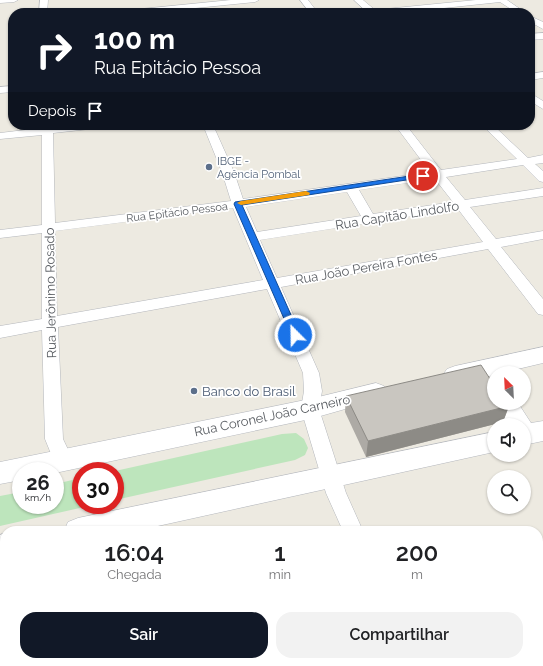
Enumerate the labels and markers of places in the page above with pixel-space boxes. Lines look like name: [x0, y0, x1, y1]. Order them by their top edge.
place label: IBGE - Agência Pombal: [217, 155, 300, 181]
pin: [406, 159, 440, 193]
marker: IBGE - Agência Pombal: [204, 162, 214, 172]
place label: Banco do Brasil: [202, 384, 296, 399]
marker: Banco do Brasil: [189, 386, 199, 396]

